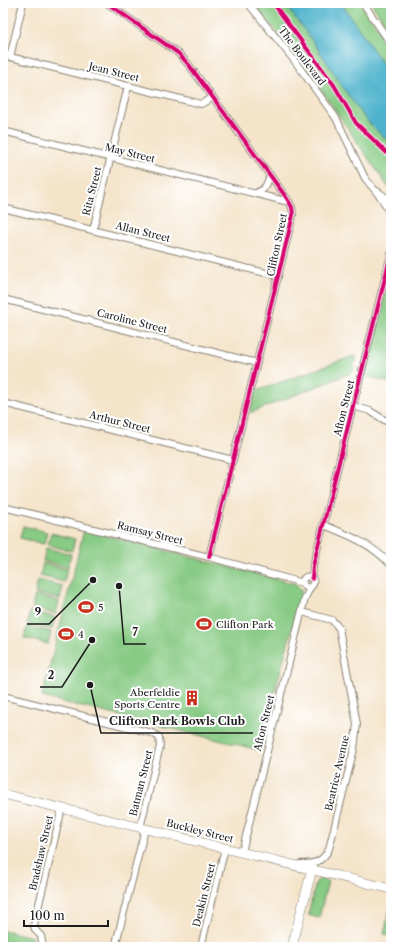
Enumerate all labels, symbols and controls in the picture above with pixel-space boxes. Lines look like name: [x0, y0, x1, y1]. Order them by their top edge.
street label: The Boulevard: [276, 24, 328, 88]
street label: Jean Street: [85, 59, 141, 85]
street label: May Street: [104, 140, 157, 166]
street label: Rita Street: [80, 165, 104, 217]
street label: Clifton Street: [264, 212, 290, 278]
street label: Allan Street: [113, 219, 172, 245]
street label: Caroline Street: [95, 306, 169, 336]
street label: Afton Street: [330, 378, 357, 439]
street label: Arthur Street: [87, 408, 152, 436]
street label: Ramsay Street: [116, 519, 185, 548]
sports icon: 5: [77, 598, 95, 616]
callout: 9: [27, 601, 49, 624]
place label: 5: [98, 601, 103, 614]
text: 9: [35, 605, 42, 619]
sports icon: Clifton Park: [195, 615, 213, 633]
place label: Clifton Park: [216, 618, 275, 631]
callout: 7: [124, 621, 146, 644]
sports icon: 4: [57, 625, 75, 643]
text: 7: [132, 625, 138, 639]
place label: 4: [78, 628, 84, 641]
callout: 2: [40, 664, 62, 687]
text: 2: [48, 668, 55, 682]
place label: Aberfeldie Sports Centre: [114, 686, 180, 711]
building icon: Aberfeldie Sports Centre: [183, 689, 201, 707]
street label: Afton Street: [250, 693, 277, 754]
callout: Clifton Park Bowls Club: [101, 710, 253, 733]
text: Clifton Park Bowls Club: [109, 714, 245, 728]
street label: Beatrice Avenue: [322, 733, 352, 812]
street label: Batman Street: [127, 748, 156, 817]
street label: Bradshaw Street: [26, 814, 56, 892]
street label: Buckley Street: [165, 816, 235, 846]
street label: Deakin Street: [190, 861, 218, 928]
scale bar: [24, 902, 108, 928]
text: 100 m: [30, 908, 65, 923]

